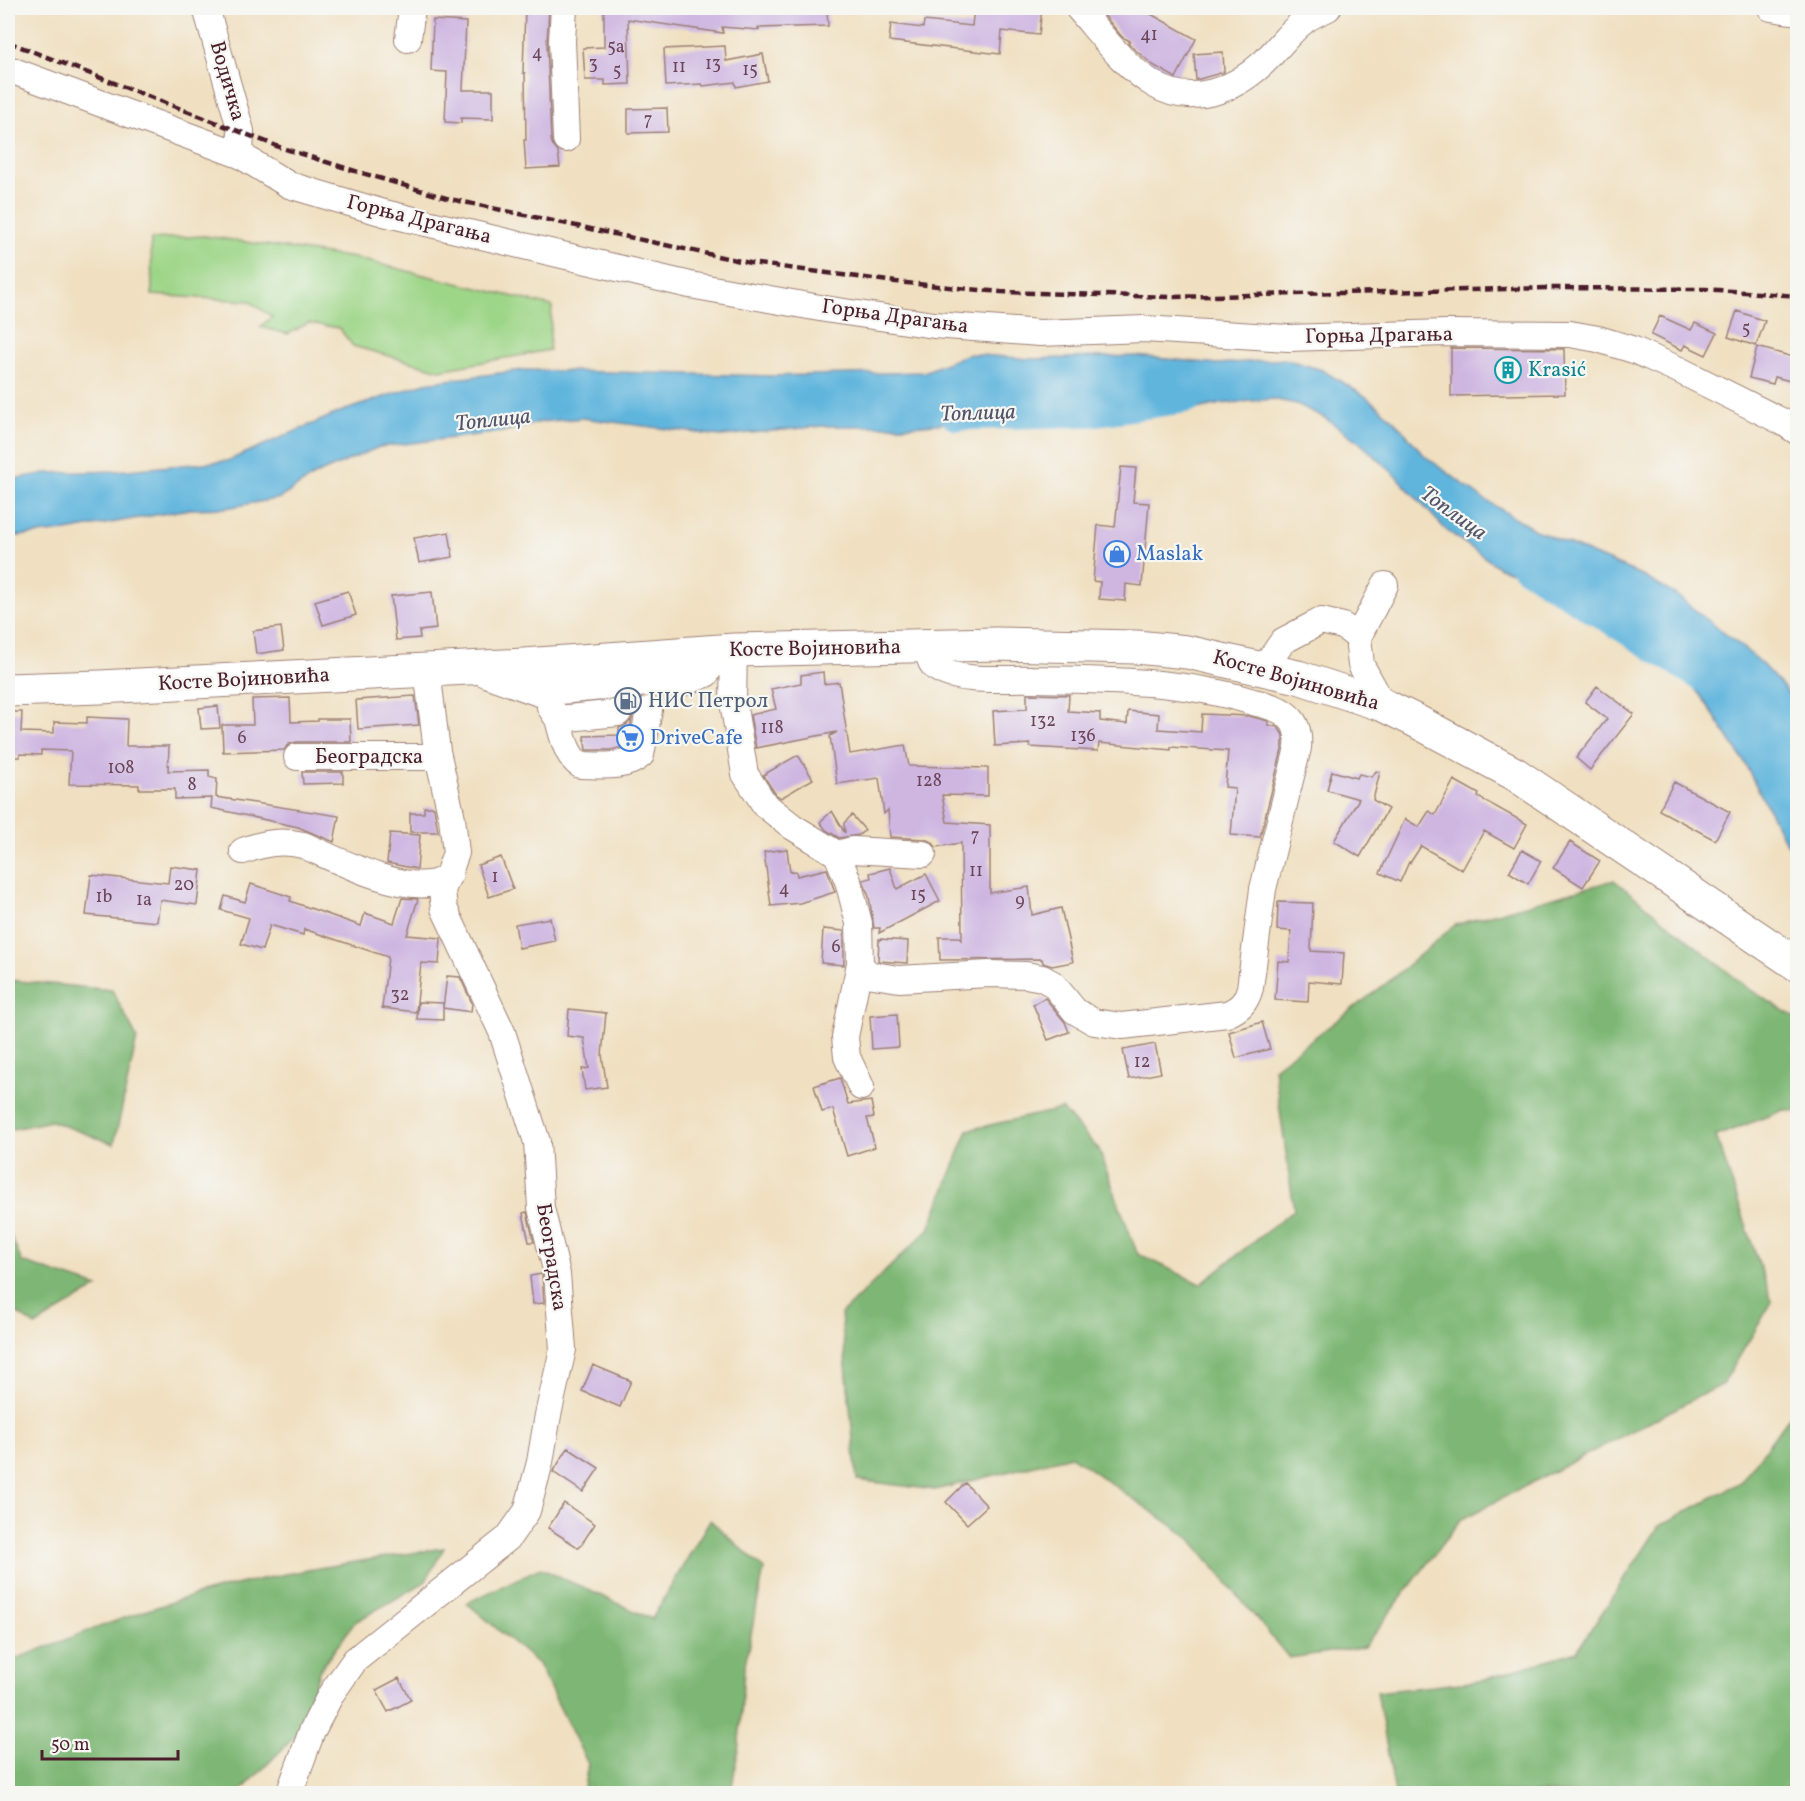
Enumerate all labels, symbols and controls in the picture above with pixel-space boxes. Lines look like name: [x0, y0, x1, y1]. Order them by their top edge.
house number: 41: [1140, 23, 1158, 48]
house number: 5a: [607, 35, 625, 60]
street label: Водичка: [202, 38, 252, 124]
house number: 4: [532, 41, 542, 66]
house number: 3: [588, 52, 598, 77]
house number: 13: [705, 52, 721, 77]
house number: 11: [672, 55, 686, 80]
house number: 15: [742, 58, 758, 83]
house number: 5: [613, 59, 621, 84]
house number: 7: [644, 108, 652, 133]
street label: Горња Драгања: [344, 188, 494, 252]
street label: Горња Драгања: [820, 292, 970, 342]
house number: 5: [1742, 317, 1750, 342]
street label: Горња Драгања: [1305, 320, 1453, 352]
building icon: Krasić: [1493, 355, 1523, 385]
place label: Krasić: [1528, 356, 1586, 385]
water label: Топлица: [940, 397, 1016, 431]
water label: Топлица: [454, 402, 532, 440]
water label: Топлица: [1413, 479, 1493, 549]
shop icon: Maslak: [1102, 539, 1132, 569]
place label: Maslak: [1136, 540, 1204, 569]
street label: Косте Војиновића: [729, 633, 901, 665]
street label: Косте Војиновића: [1209, 643, 1383, 719]
street label: Косте Војиновића: [157, 661, 331, 699]
fuel station icon: НИС Петрол: [613, 686, 643, 716]
place label: НИС Петрол: [648, 687, 768, 716]
house number: 132: [1030, 709, 1056, 734]
house number: 118: [760, 716, 784, 741]
supermarket icon: DriveCafe: [615, 723, 645, 753]
place label: DriveCafe: [650, 724, 743, 753]
house number: 136: [1070, 724, 1096, 749]
house number: 6: [237, 726, 247, 751]
street label: Београдска: [315, 743, 423, 772]
house number: 108: [108, 756, 134, 781]
house number: 128: [916, 769, 942, 794]
house number: 8: [187, 773, 197, 798]
house number: 7: [971, 824, 979, 849]
house number: 11: [969, 859, 983, 884]
house number: 1: [492, 865, 498, 890]
house number: 20: [174, 873, 194, 898]
house number: 4: [779, 877, 789, 902]
house number: 15: [910, 883, 926, 908]
house number: 1b: [96, 885, 113, 910]
house number: 1a: [136, 888, 152, 913]
house number: 9: [1015, 889, 1025, 914]
house number: 6: [831, 935, 841, 960]
house number: 32: [391, 983, 409, 1008]
house number: 12: [1134, 1050, 1150, 1075]
street label: Београдска: [528, 1201, 574, 1313]
scale bar: [42, 1723, 178, 1761]
text: 50 m: [51, 1733, 90, 1758]

